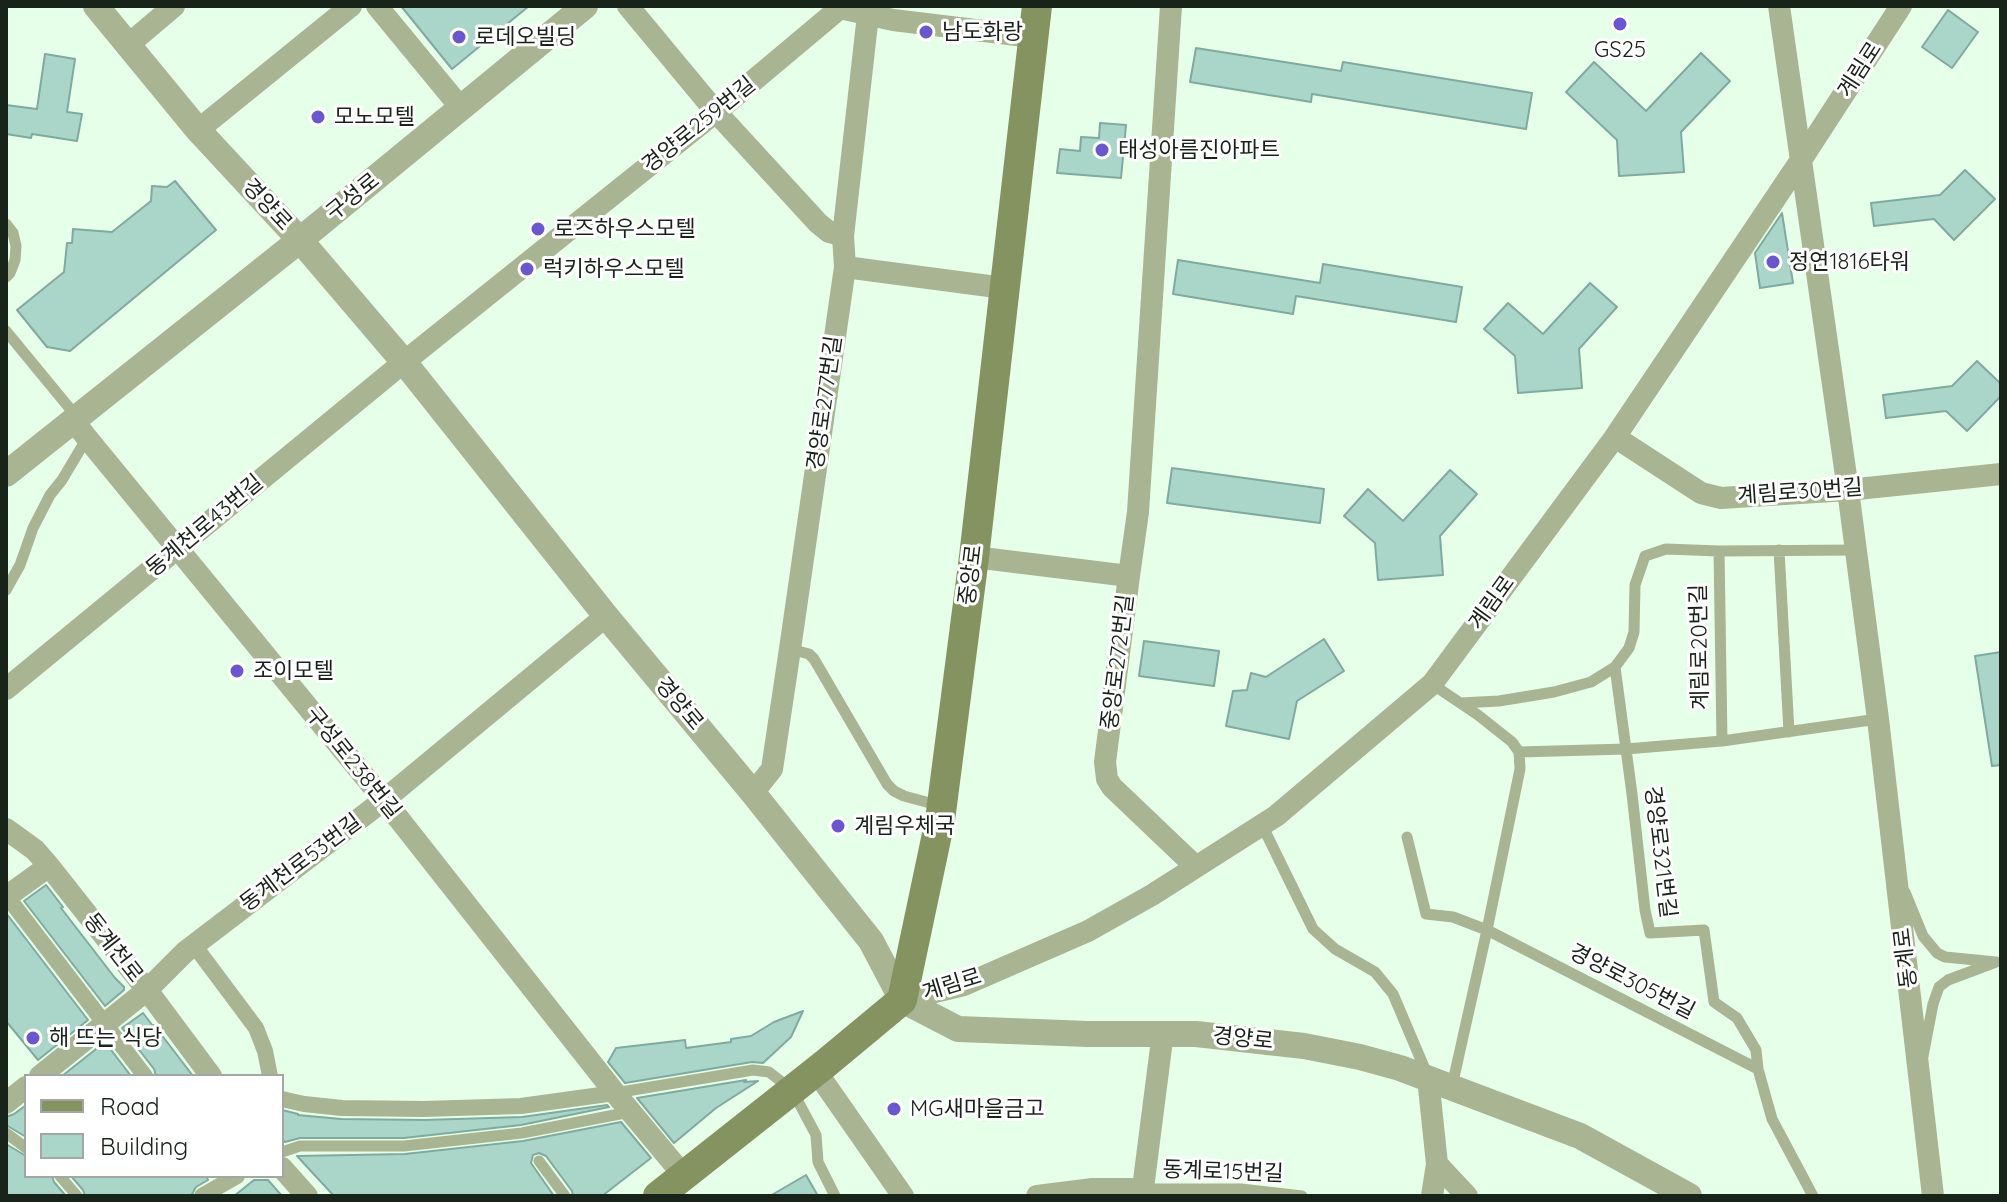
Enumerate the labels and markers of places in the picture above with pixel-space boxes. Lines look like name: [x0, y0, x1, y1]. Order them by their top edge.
marker: GS25: [1611, 15, 1629, 33]
place label: 남도화랑: [942, 19, 1023, 45]
marker: 남도화랑: [917, 23, 935, 41]
place label: 로데오빌딩: [475, 24, 576, 50]
marker: 로데오빌딩: [450, 28, 468, 46]
place label: GS25: [1594, 37, 1646, 63]
place label: 모노모텔: [334, 104, 415, 130]
marker: 모노모텔: [309, 108, 327, 126]
place label: 태성아름진아파트: [1118, 137, 1280, 163]
marker: 태성아름진아파트: [1093, 141, 1111, 159]
place label: 로즈하우스모텔: [554, 216, 696, 242]
marker: 로즈하우스모텔: [529, 220, 547, 238]
place label: 정연1816타워: [1789, 249, 1910, 275]
marker: 정연1816타워: [1764, 253, 1782, 271]
place label: 럭키하우스모텔: [543, 256, 685, 282]
marker: 럭키하우스모텔: [518, 260, 536, 278]
place label: 조이모텔: [253, 658, 334, 684]
marker: 조이모텔: [228, 662, 246, 680]
place label: 계림우체국: [854, 813, 955, 839]
marker: 계림우체국: [829, 817, 847, 835]
place label: 해 뜨는 식당: [49, 1025, 162, 1051]
marker: 해 뜨는 식당: [24, 1029, 42, 1047]
place label: MG새마을금고: [910, 1096, 1045, 1122]
marker: MG새마을금고: [885, 1100, 903, 1118]

